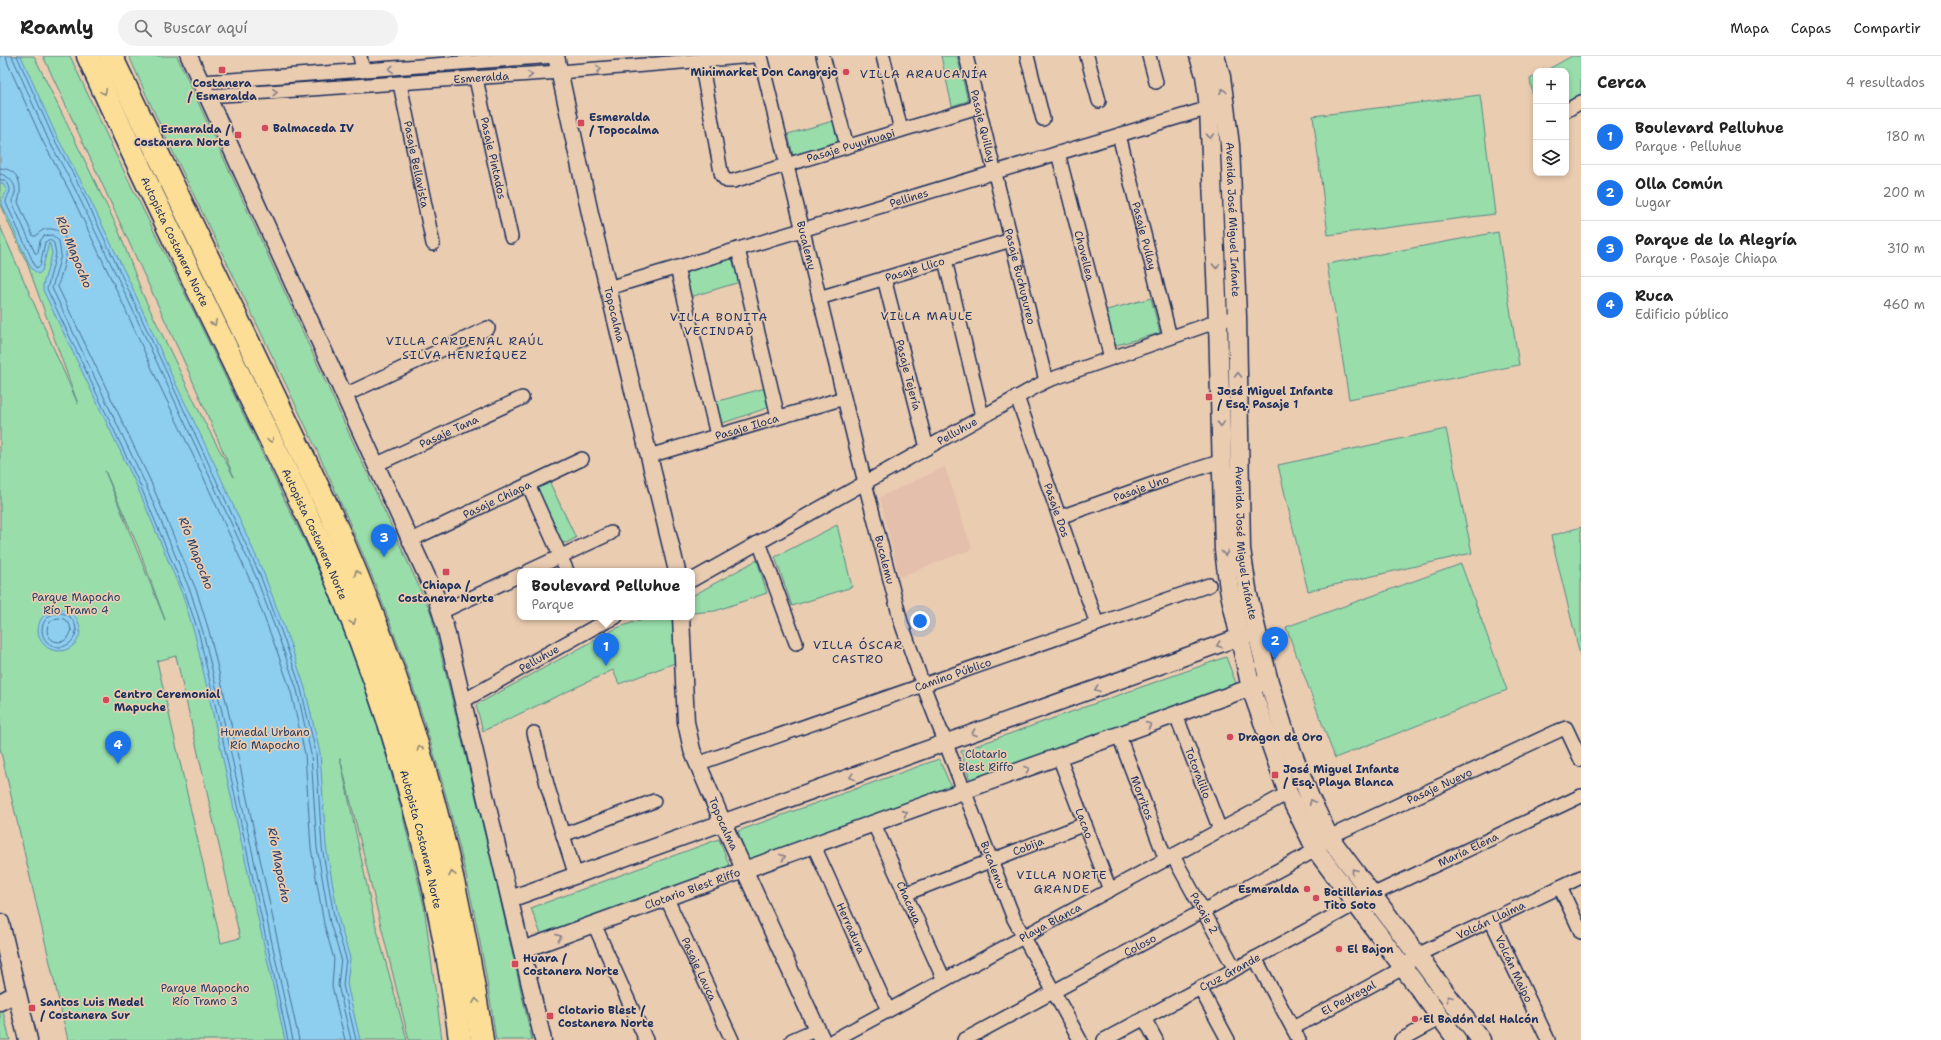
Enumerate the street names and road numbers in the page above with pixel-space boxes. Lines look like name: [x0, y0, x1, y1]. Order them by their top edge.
street label: Esmeralda: [453, 68, 510, 87]
street label: Pasaje Quillay: [967, 88, 999, 164]
street label: Pasaje Pintados: [477, 116, 509, 201]
street label: Pasaje Bellavista: [400, 120, 432, 209]
street label: Pasaje Puyuhuapi: [805, 125, 897, 166]
street label: Avenida José Miguel Infante: [1222, 142, 1243, 297]
street label: Autopista Costanera Norte: [137, 174, 212, 309]
street label: Pellines: [888, 185, 930, 211]
street label: Pasaje Pullay: [1128, 200, 1160, 272]
street label: Bucalemu: [793, 219, 819, 272]
street label: Pasaje Buchupureo: [1001, 227, 1039, 326]
street label: Chovellea: [1070, 229, 1098, 283]
street label: Pasaje Llico: [883, 253, 947, 286]
street label: Topocalma: [600, 285, 628, 344]
street label: Pasaje Tejería: [892, 338, 924, 412]
street label: Pasaje Iloca: [713, 411, 781, 444]
street label: Pasaje Tana: [417, 412, 481, 452]
street label: Pelluhue: [934, 414, 980, 449]
street label: Autopista Costanera Norte: [278, 466, 350, 602]
street label: Avenida José Miguel Infante: [1232, 466, 1261, 622]
street label: Pasaje Uno: [1111, 472, 1171, 505]
street label: Pasaje Chiapa: [461, 477, 534, 522]
street label: Pasaje Dos: [1040, 481, 1073, 540]
street label: Bucalemu: [871, 534, 898, 586]
street label: Pelluhue: [516, 642, 562, 676]
street label: Camino Público: [913, 655, 994, 695]
street label: Totoralillo: [1181, 745, 1214, 801]
street label: Pasaje Nuevo: [1404, 765, 1475, 808]
street label: Autopista Costanera Norte: [396, 768, 445, 910]
street label: Morritos: [1127, 774, 1157, 822]
street label: Topocalma: [705, 795, 742, 853]
street label: Lacao: [1071, 806, 1097, 841]
street label: María Elena: [1436, 829, 1501, 871]
street label: Cobija: [1010, 834, 1046, 859]
street label: Bucalemu: [976, 839, 1009, 891]
street label: Clotario Blest Riffo: [642, 865, 743, 913]
street label: Chacaya: [893, 879, 925, 927]
street label: Pasaje 2: [1186, 890, 1221, 937]
street label: Volcán Llaima: [1454, 898, 1528, 943]
street label: Herradura: [833, 900, 869, 956]
street label: Playa Blanca: [1016, 900, 1084, 946]
street label: Coloso: [1121, 930, 1159, 960]
street label: Volcán Maipo: [1491, 933, 1536, 1005]
street label: Pasaje Lauca: [678, 935, 720, 1004]
street label: Cruz Grande: [1197, 950, 1263, 995]
street label: El Pedregal: [1319, 977, 1379, 1019]

